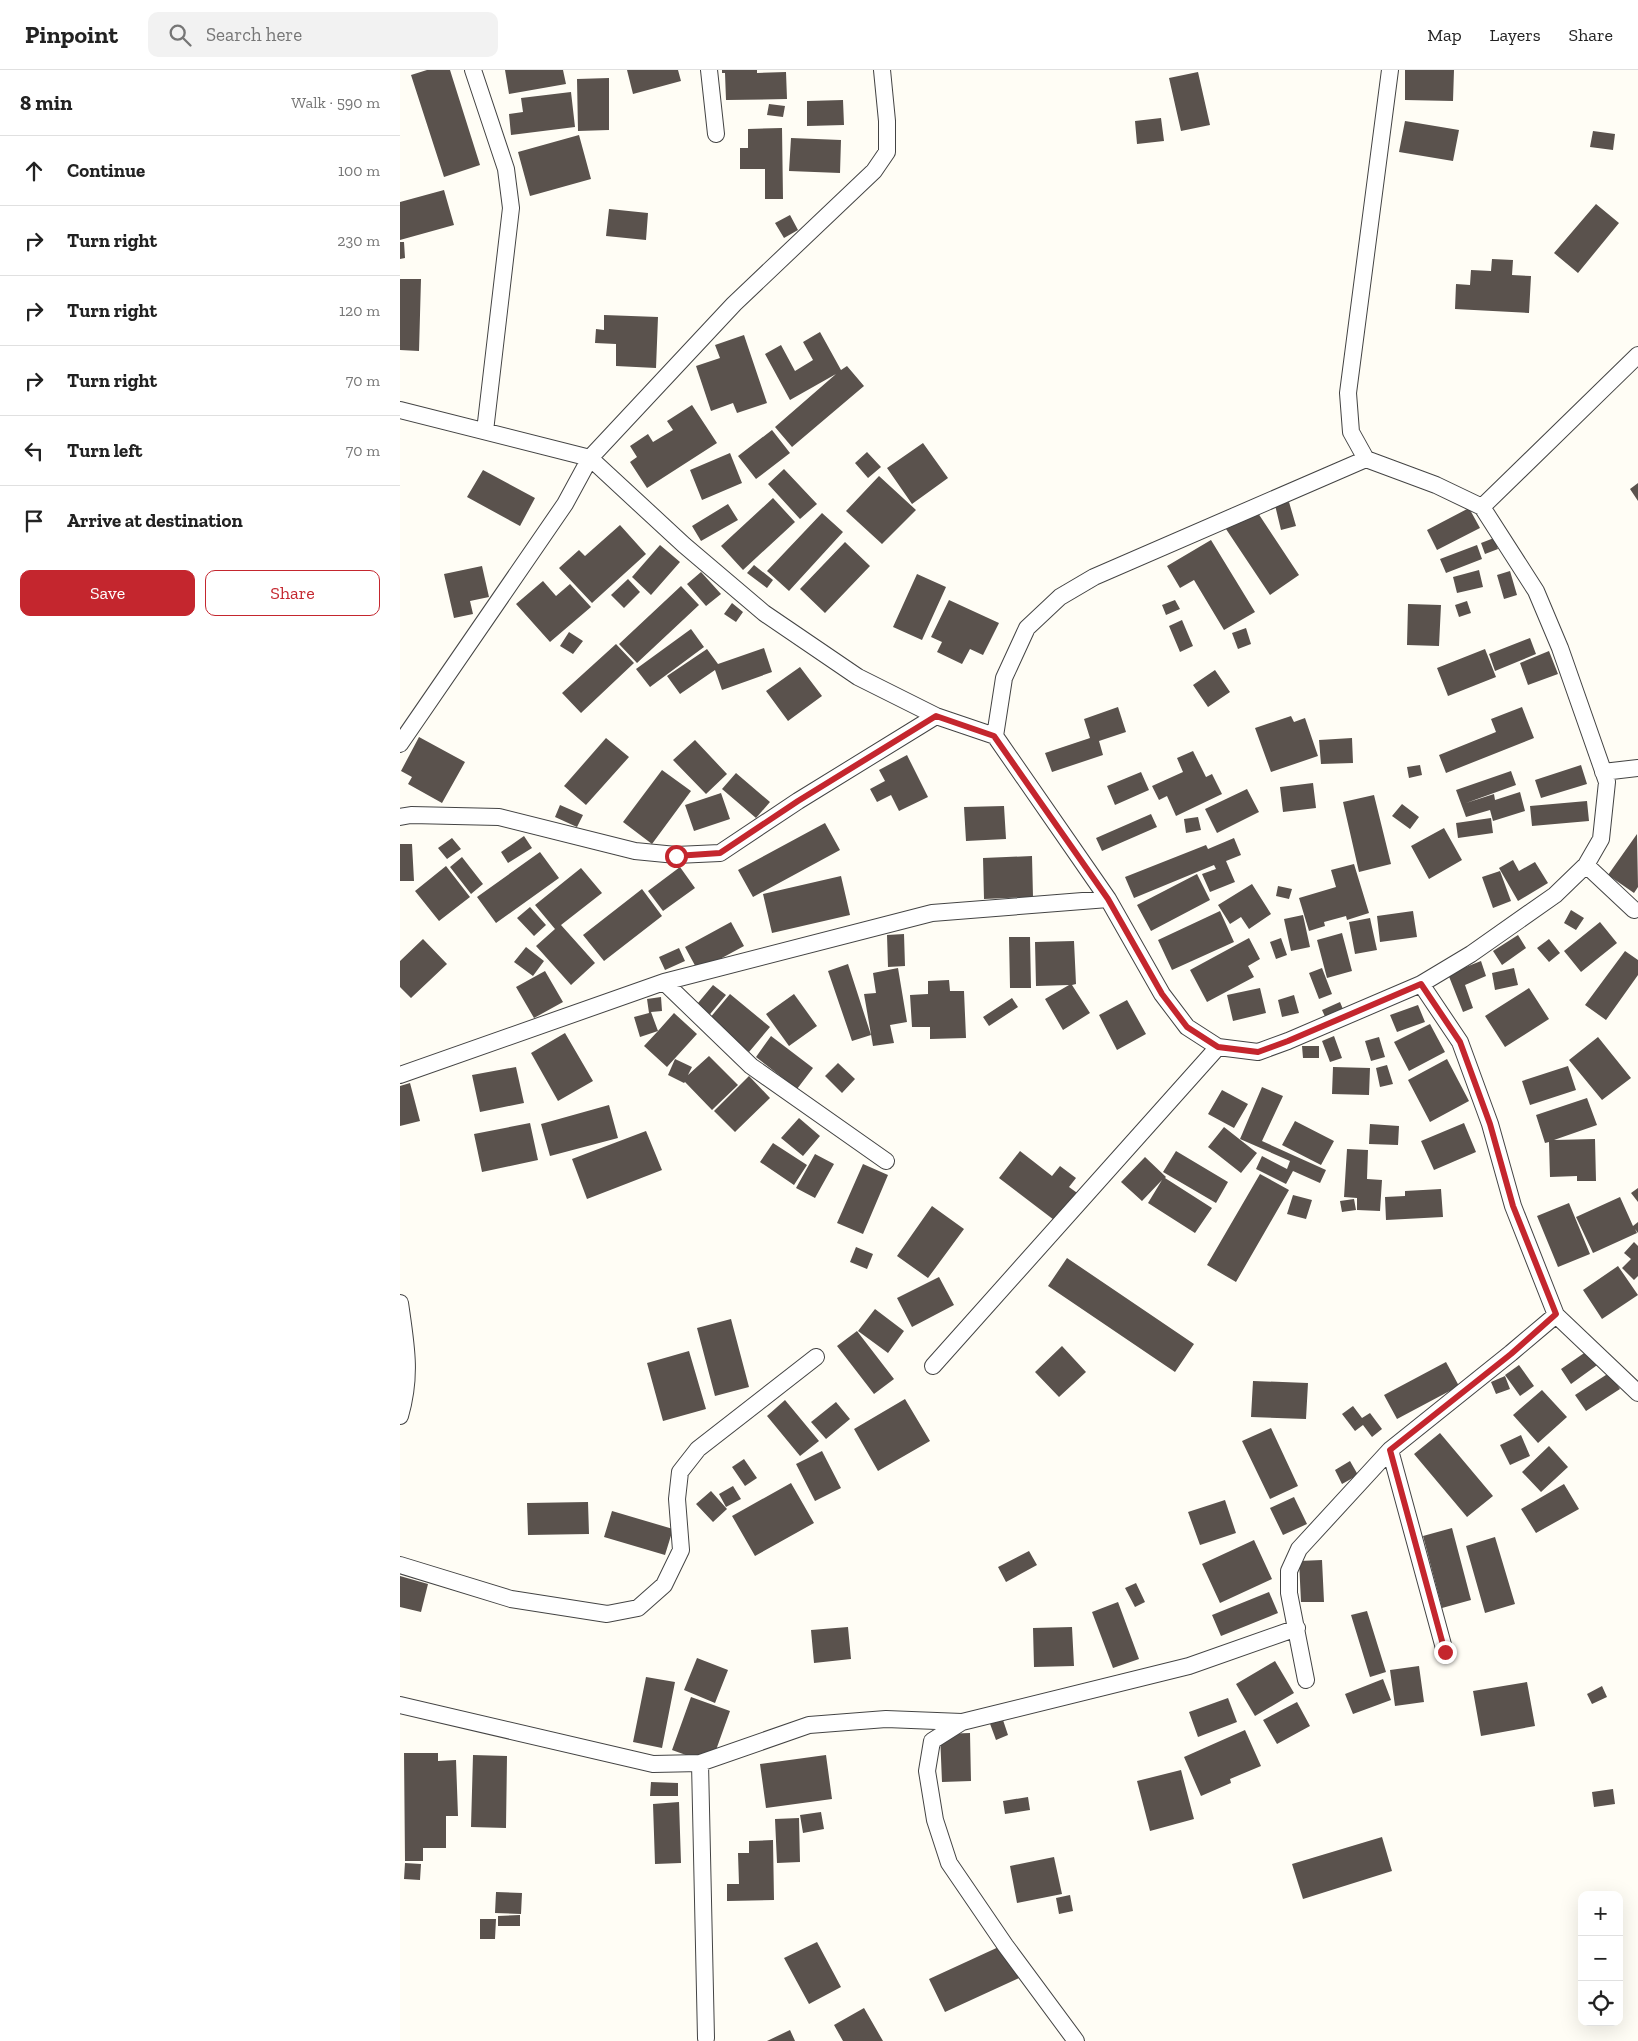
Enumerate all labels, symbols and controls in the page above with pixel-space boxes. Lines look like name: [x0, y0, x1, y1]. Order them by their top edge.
search box: [148, 12, 498, 57]
text: Pinpoint: [25, 20, 118, 49]
icon: search: [166, 21, 194, 49]
text: Search here: [206, 23, 302, 46]
text: Map: [1427, 24, 1462, 46]
text: Layers: [1490, 24, 1541, 46]
text: Share: [1569, 24, 1613, 46]
text: 8 min: [20, 90, 72, 115]
text: Walk · 590 m: [291, 93, 380, 112]
icon: ahead: [20, 157, 48, 185]
text: Continue: [67, 159, 145, 182]
text: 100 m: [338, 161, 380, 180]
icon: right: [20, 227, 48, 255]
text: Turn right: [67, 229, 157, 252]
text: 230 m: [337, 231, 380, 250]
icon: right: [20, 297, 48, 325]
text: Turn right: [67, 299, 157, 322]
text: 120 m: [339, 301, 380, 320]
icon: right: [20, 367, 48, 395]
text: Turn right: [67, 369, 157, 392]
text: 70 m: [346, 371, 380, 390]
icon: left: [20, 437, 48, 465]
text: Turn left: [67, 439, 142, 462]
text: 70 m: [346, 441, 380, 460]
icon: arrive: [20, 507, 48, 535]
text: Arrive at destination: [67, 509, 243, 532]
button: Save: [20, 570, 195, 616]
button: Share: [205, 570, 380, 616]
route start: [665, 845, 688, 868]
route end: [1434, 1641, 1457, 1664]
map controls: [1578, 1891, 1623, 2026]
button: +: [1578, 1891, 1623, 1936]
button: −: [1578, 1936, 1623, 1981]
button: locate: [1578, 1981, 1623, 2026]

